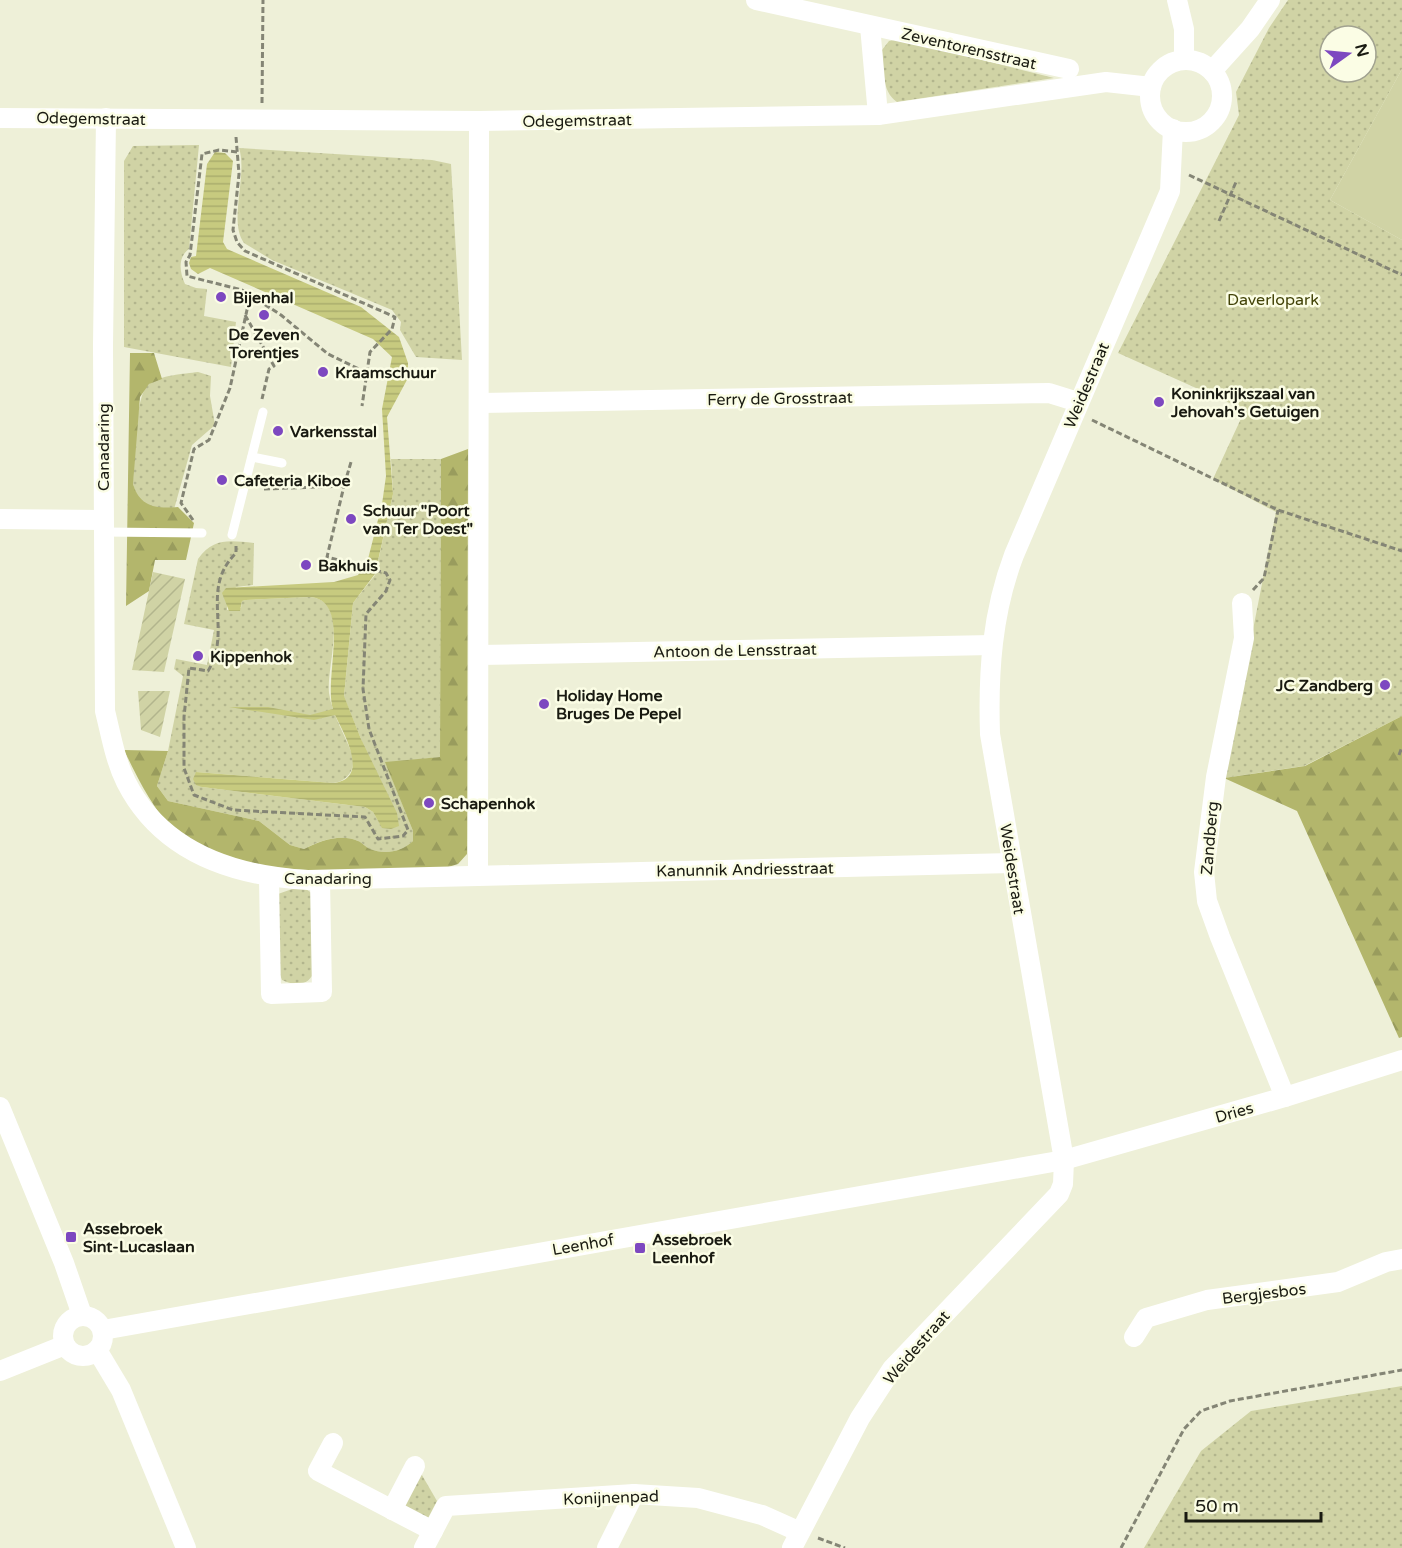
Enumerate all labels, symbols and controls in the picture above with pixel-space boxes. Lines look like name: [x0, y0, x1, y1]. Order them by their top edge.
street label: Zeventorensstraat: [899, 24, 1038, 74]
north arrow: [1318, 24, 1378, 84]
text: N: [1350, 42, 1373, 59]
street label: Odegemstraat: [36, 108, 146, 130]
street label: Odegemstraat: [522, 110, 632, 132]
place label: Bijenhal: [233, 288, 294, 308]
marker: Bijenhal: [214, 290, 228, 304]
park label: Daverlopark: [1227, 290, 1319, 310]
marker: De Zeven Torentjes: [257, 308, 271, 322]
place label: De Zeven Torentjes: [228, 325, 300, 363]
street label: Weidestraat: [1060, 339, 1114, 431]
place label: Kraamschuur: [335, 363, 437, 383]
marker: Kraamschuur: [316, 365, 330, 379]
place label: Koninkrijkszaal van Jehovah's Getuigen: [1170, 384, 1319, 422]
street label: Ferry de Grosstraat: [707, 388, 853, 410]
marker: Koninkrijkszaal van Jehovah's Getuigen: [1152, 395, 1166, 409]
street label: Canadaring: [94, 403, 114, 491]
place label: Varkensstal: [290, 422, 377, 442]
marker: Varkensstal: [271, 424, 285, 438]
place label: Cafeteria Kiboe: [234, 471, 351, 491]
marker: Cafeteria Kiboe: [215, 473, 229, 487]
place label: Schuur "Poort van Ter Doest": [363, 501, 473, 539]
marker: Schuur "Poort van Ter Doest": [344, 512, 358, 526]
place label: Bakhuis: [318, 556, 378, 576]
marker: Bakhuis: [299, 558, 313, 572]
street label: Antoon de Lensstraat: [653, 640, 817, 662]
place label: Kippenhok: [210, 647, 292, 667]
marker: Kippenhok: [191, 649, 205, 663]
place label: JC Zandberg: [1275, 676, 1373, 696]
marker: JC Zandberg: [1378, 678, 1392, 692]
place label: Holiday Home Bruges De Pepel: [556, 686, 682, 724]
marker: Holiday Home Bruges De Pepel: [537, 697, 551, 711]
place label: Schapenhok: [441, 794, 535, 814]
marker: Schapenhok: [422, 796, 436, 810]
street label: Zandberg: [1197, 800, 1223, 876]
street label: Weidestraat: [995, 822, 1029, 916]
street label: Kanunnik Andriesstraat: [656, 858, 834, 882]
street label: Canadaring: [284, 869, 372, 889]
street label: Dries: [1213, 1098, 1256, 1128]
place label: Assebroek Sint-Lucaslaan: [83, 1219, 195, 1257]
marker: Assebroek Sint-Lucaslaan: [64, 1230, 78, 1244]
street label: Leenhof: [551, 1230, 617, 1260]
place label: Assebroek Leenhof: [652, 1230, 732, 1268]
marker: Assebroek Leenhof: [633, 1241, 647, 1255]
street label: Bergjesbos: [1221, 1279, 1307, 1309]
street label: Weidestraat: [879, 1307, 954, 1389]
scale bar: [1186, 1485, 1321, 1523]
street label: Konijnenpad: [563, 1486, 659, 1510]
text: 50 m: [1195, 1495, 1239, 1517]

